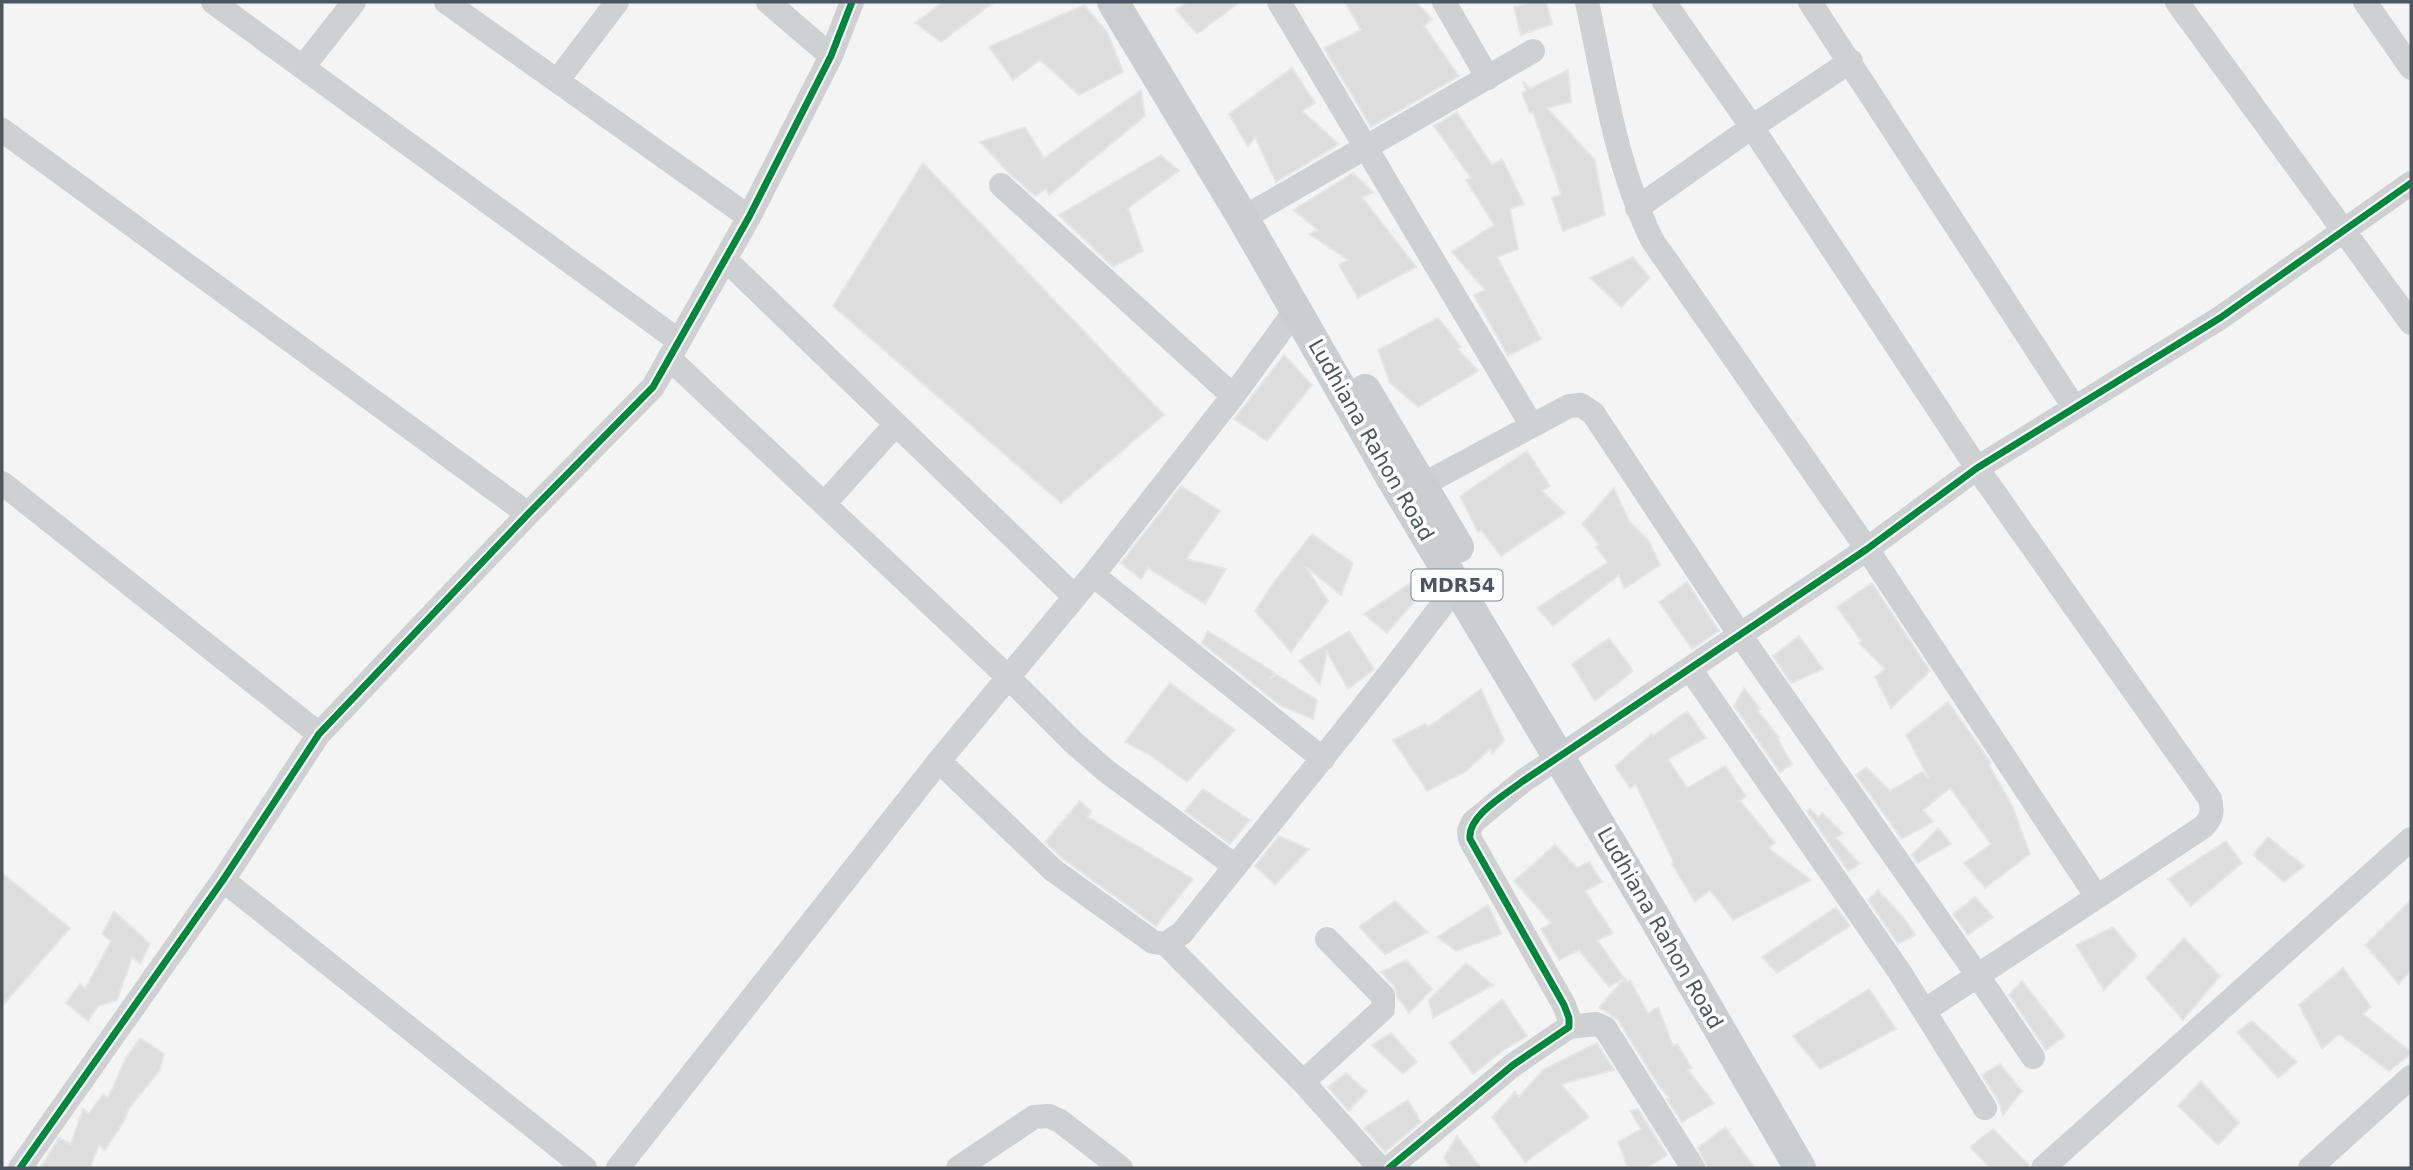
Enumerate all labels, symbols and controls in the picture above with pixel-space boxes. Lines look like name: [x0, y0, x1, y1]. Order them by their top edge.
street label: Ludhiana Rahon Road: [1303, 335, 1439, 545]
road number: MDR54: [1412, 570, 1502, 600]
street label: Ludhiana Rahon Road: [1592, 823, 1728, 1033]

